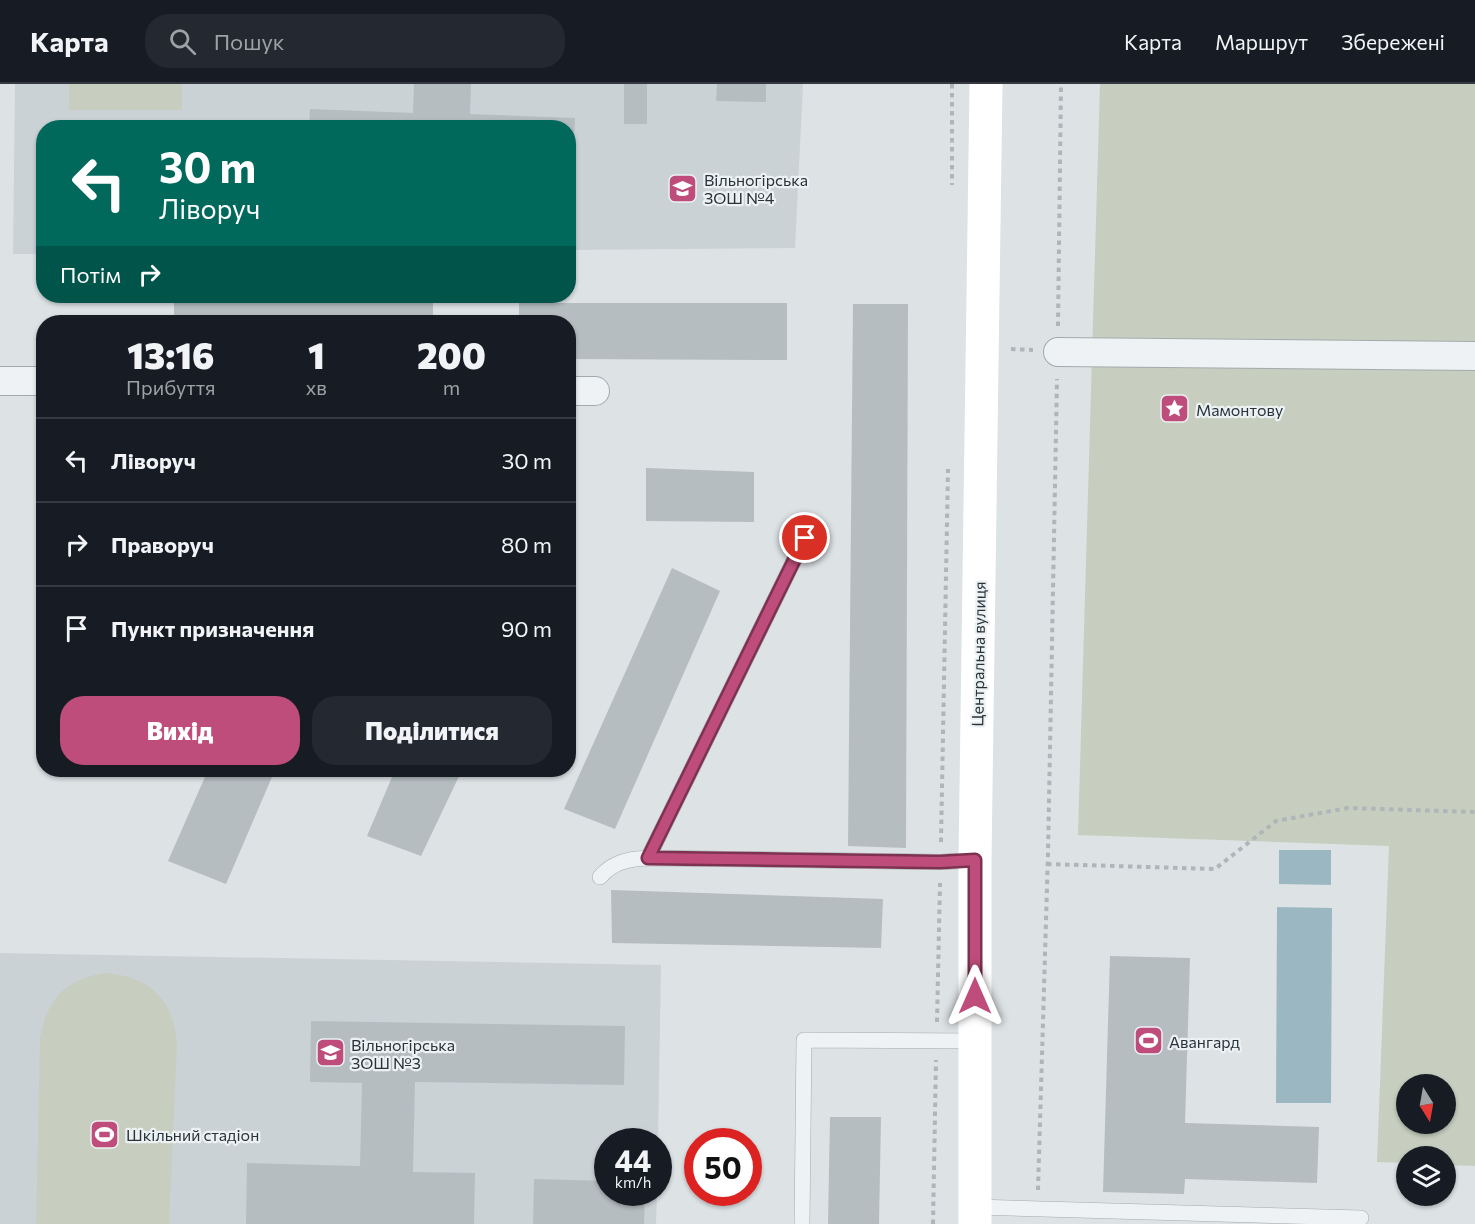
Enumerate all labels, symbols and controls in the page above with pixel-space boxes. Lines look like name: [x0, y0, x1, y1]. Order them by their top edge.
search box: [145, 14, 565, 68]
text: Карта: [30, 24, 109, 58]
icon: search: [166, 25, 199, 58]
text: Пошук: [214, 28, 285, 55]
text: Карта: [1124, 29, 1182, 54]
text: Маршрут: [1215, 29, 1308, 54]
text: Збережені: [1341, 29, 1445, 54]
text: 30 m: [159, 140, 256, 192]
icon: left: [60, 144, 138, 222]
place label: Вільногірська ЗОШ №4: [704, 170, 808, 207]
school or university icon: Вільногірська ЗОШ №4: [667, 172, 699, 204]
text: Ліворуч: [159, 192, 260, 225]
icon: right: [133, 258, 166, 291]
text: Потім: [60, 261, 121, 288]
text: 13:16: [127, 332, 215, 376]
text: 1: [308, 332, 325, 376]
text: 200: [417, 332, 486, 376]
text: Прибуття: [126, 375, 216, 399]
text: хв: [306, 375, 327, 399]
text: m: [443, 375, 460, 399]
place icon: Мамонтову: [1159, 393, 1191, 425]
place label: Мамонтову: [1196, 400, 1283, 419]
icon: left: [60, 444, 93, 477]
text: Ліворуч: [111, 447, 196, 474]
text: 30 m: [502, 447, 552, 474]
pin: [779, 512, 830, 563]
icon: arrive: [788, 521, 821, 554]
icon: right: [60, 528, 93, 561]
text: Праворуч: [111, 531, 214, 558]
text: 80 m: [501, 531, 552, 558]
street label: Центральна вулиця: [967, 581, 989, 727]
icon: arrive: [60, 612, 93, 645]
text: Пункт призначення: [111, 615, 314, 642]
text: 90 m: [501, 615, 552, 642]
button: Вихід: [60, 696, 300, 765]
button: Поділитися: [312, 696, 552, 765]
position arrow: [943, 964, 1007, 1028]
sports icon: Авангард: [1132, 1025, 1164, 1057]
place label: Авангард: [1169, 1032, 1241, 1051]
place label: Вільногірська ЗОШ №3: [351, 1035, 455, 1072]
school or university icon: Вільногірська ЗОШ №3: [314, 1037, 346, 1069]
north arrow: [1396, 1074, 1456, 1134]
map controls: [1396, 1074, 1456, 1206]
sports icon: Шкільний стадіон: [89, 1118, 121, 1150]
place label: Шкільний стадіон: [126, 1125, 259, 1144]
speed limit sign: 50: [684, 1128, 762, 1206]
text: 44: [615, 1141, 651, 1178]
button: layers: [1396, 1146, 1456, 1206]
text: km/h: [615, 1173, 651, 1191]

